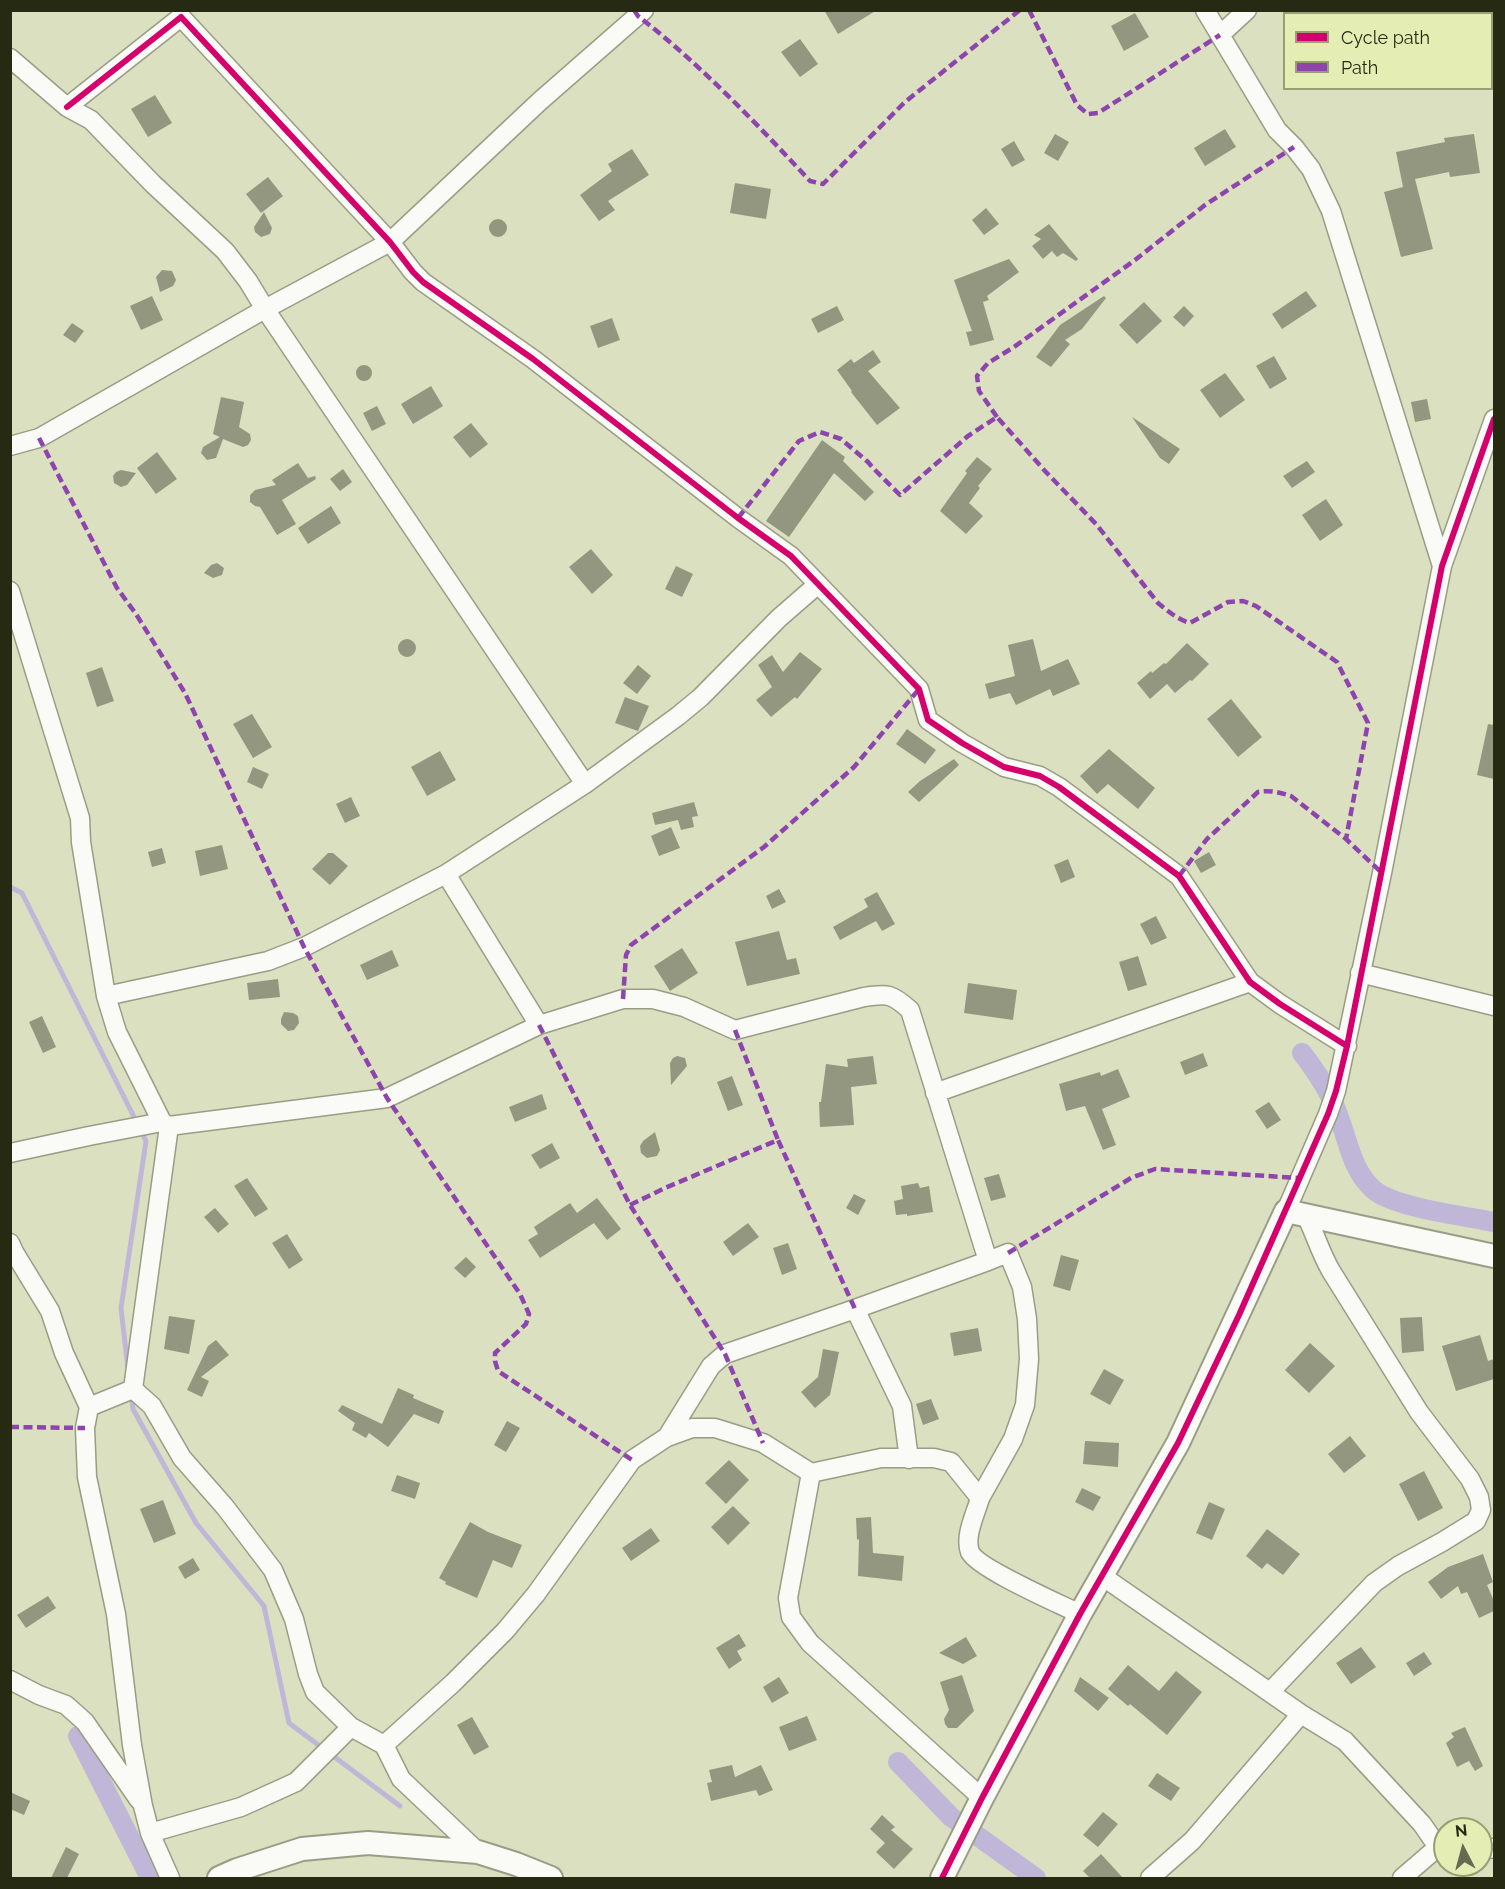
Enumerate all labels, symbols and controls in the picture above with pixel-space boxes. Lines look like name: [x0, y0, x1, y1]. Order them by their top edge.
legend: [1283, 12, 1493, 90]
text: Cycle path: [1341, 27, 1430, 48]
text: Path: [1341, 57, 1378, 78]
north arrow: [1433, 1817, 1493, 1877]
text: N: [1454, 1821, 1468, 1841]

